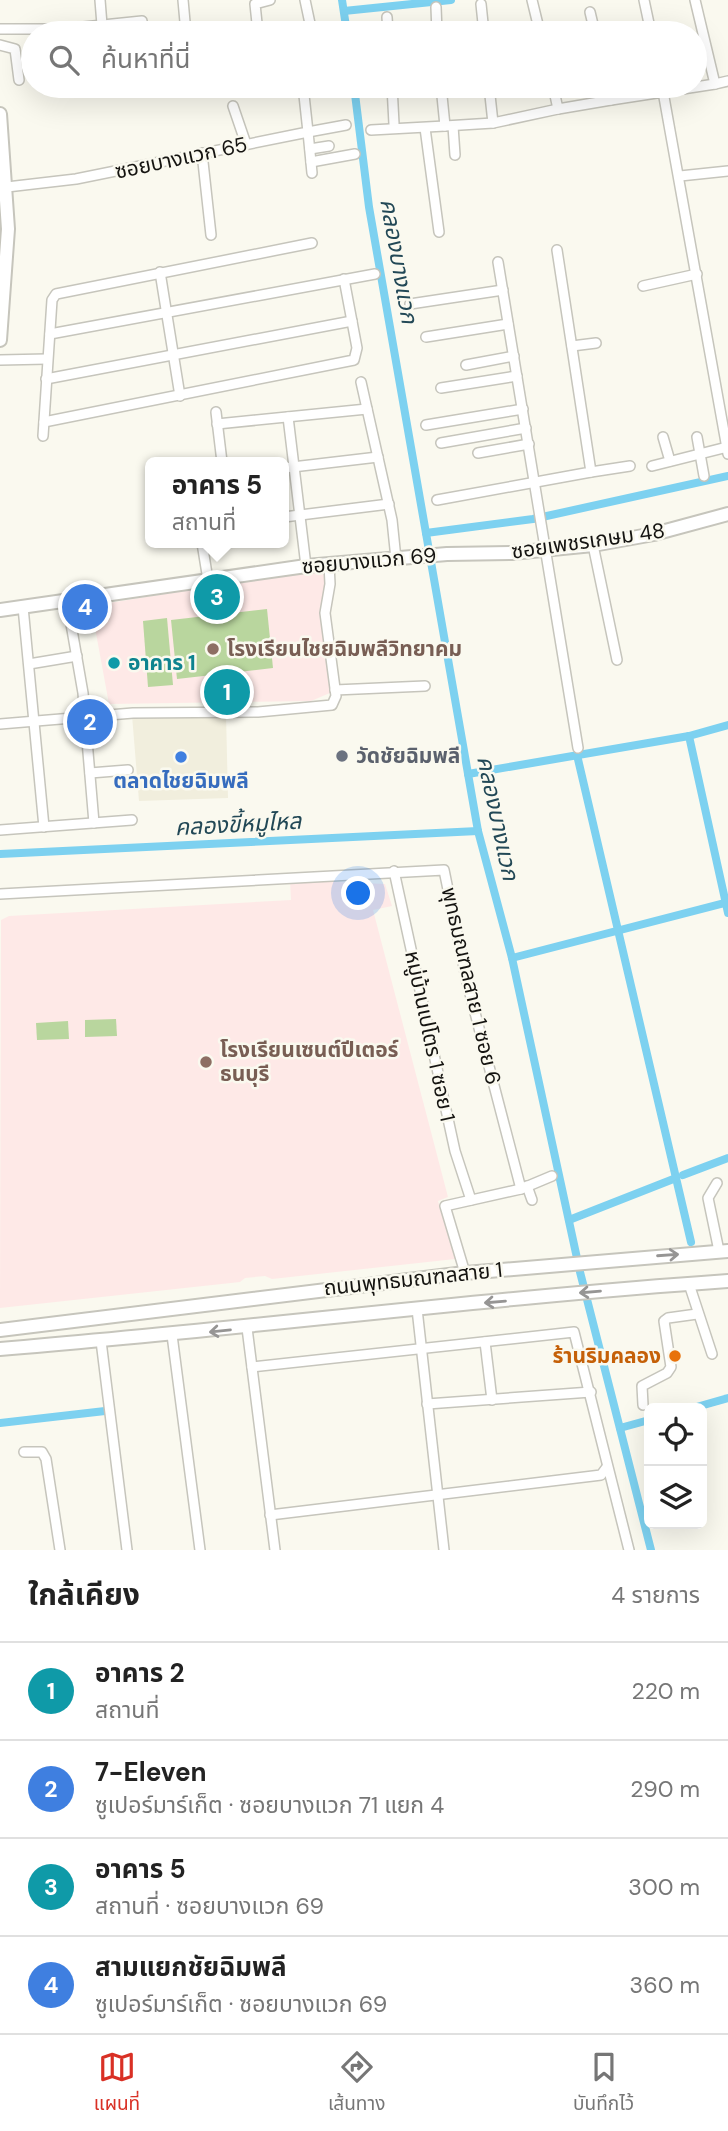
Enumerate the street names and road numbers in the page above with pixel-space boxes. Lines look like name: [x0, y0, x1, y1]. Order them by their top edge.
street label: ซอยบางแวก 65: [112, 130, 250, 186]
street label: ซอยเพชรเกษม 48: [509, 516, 667, 566]
street label: ซอยบางแวก 69: [301, 541, 437, 581]
street label: พุทธมณฑลสาย 1 ซอย 6: [435, 885, 507, 1087]
street label: หมู่บ้านเปโตร 1 ซอย 1: [398, 948, 462, 1124]
street label: ถนนพุทธมณฑลสาย 1: [322, 1256, 504, 1302]

